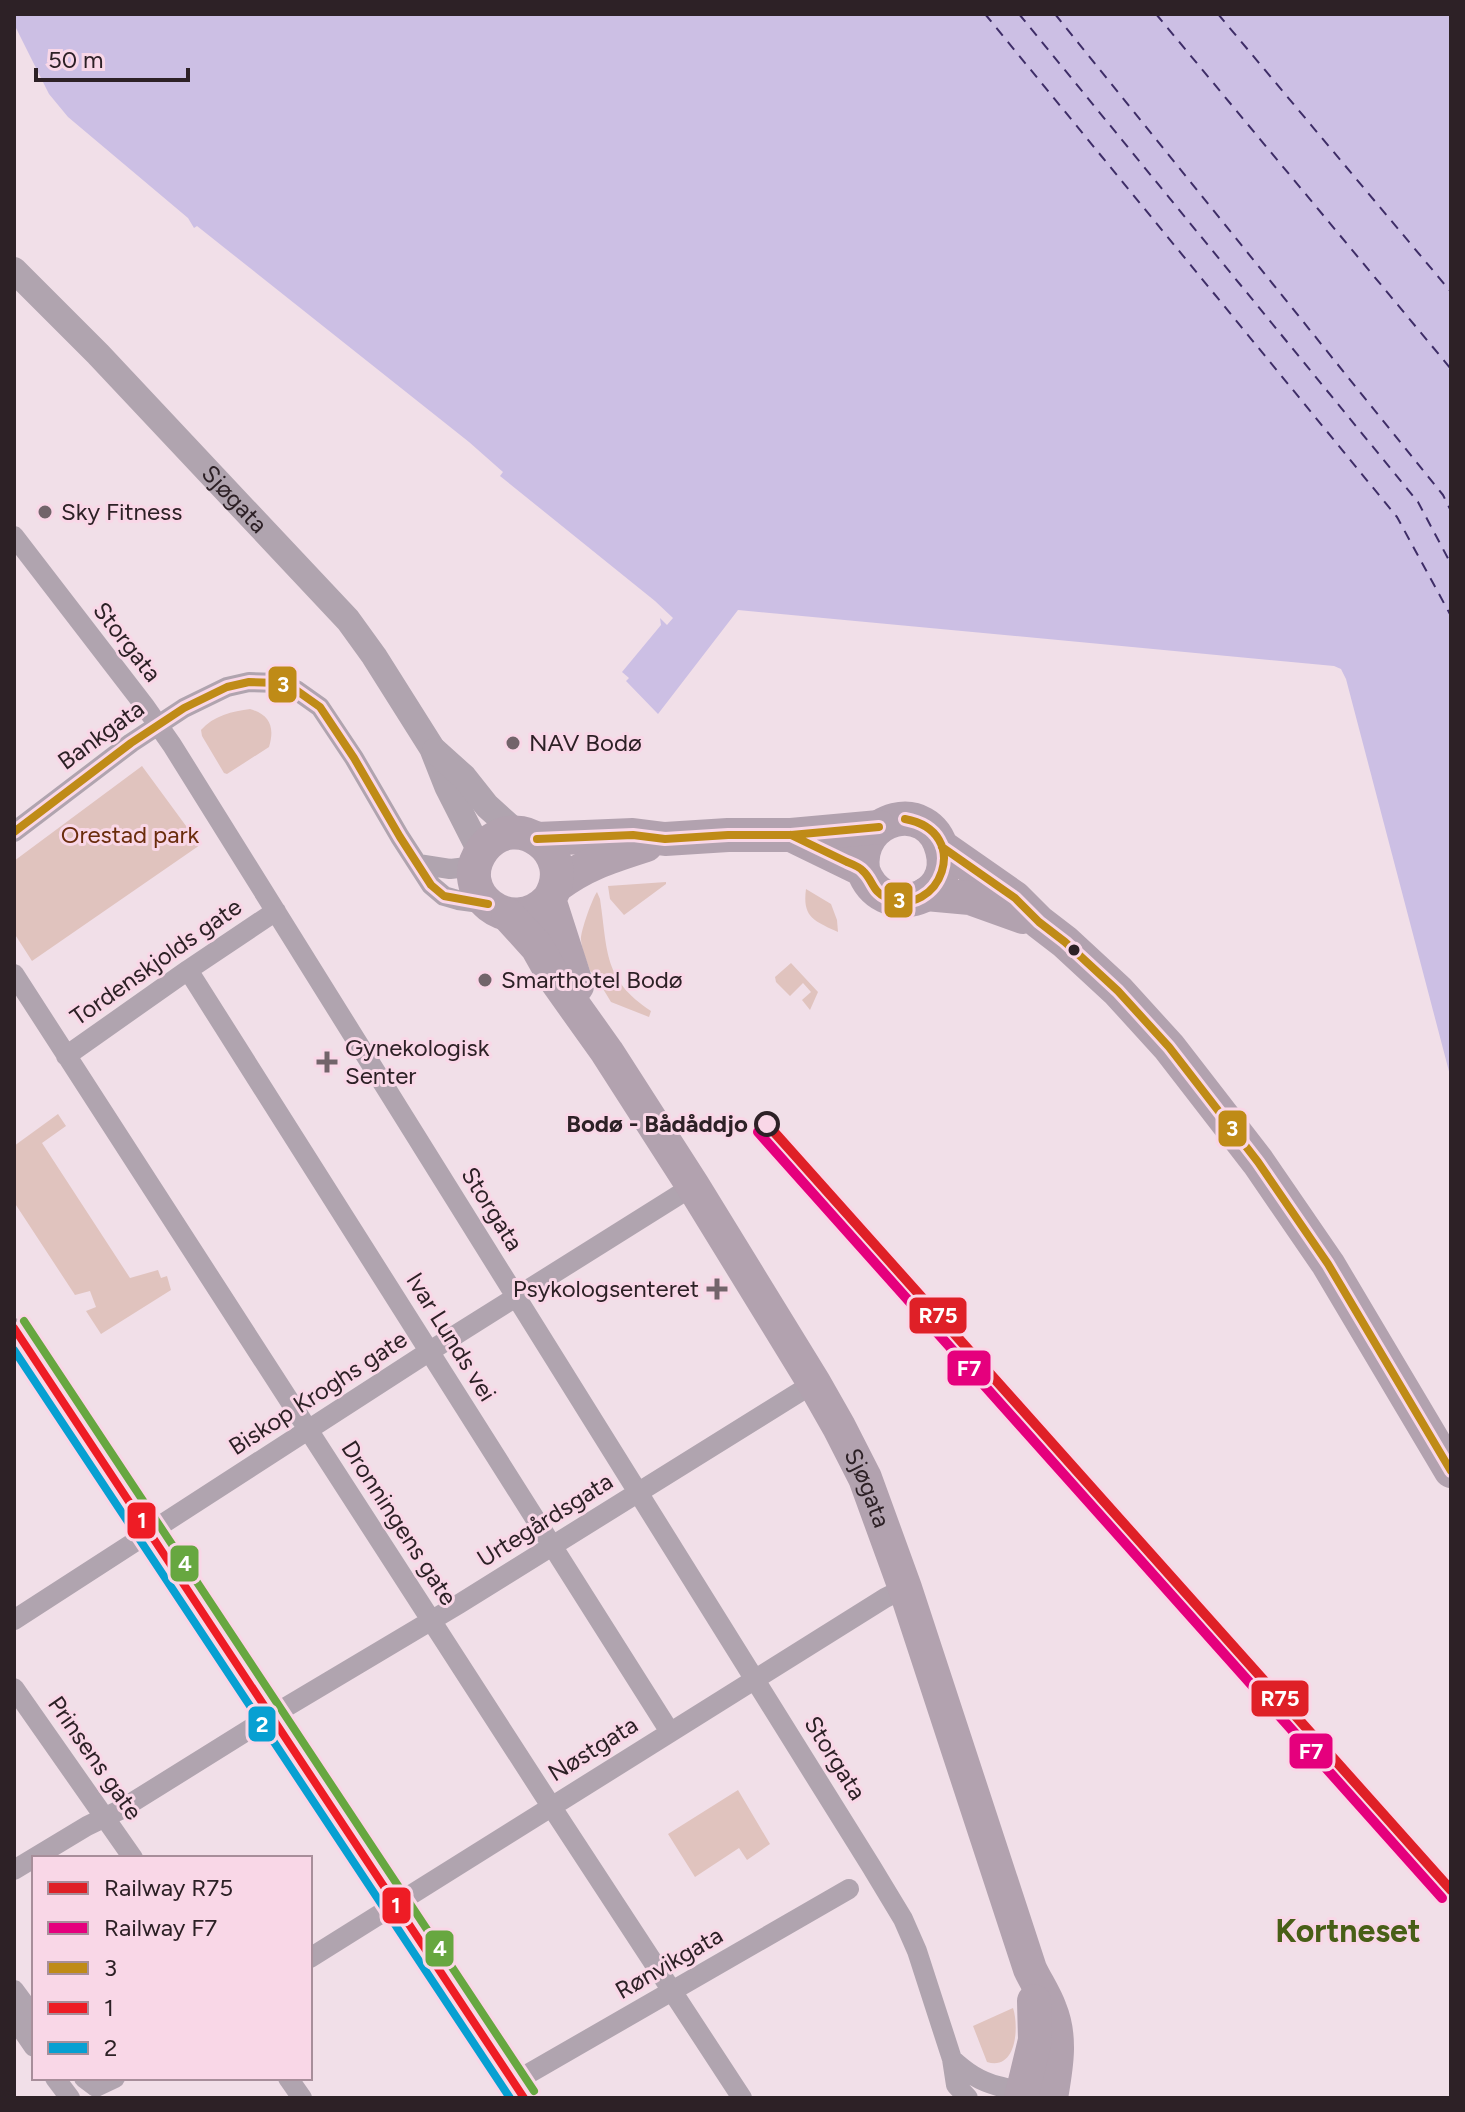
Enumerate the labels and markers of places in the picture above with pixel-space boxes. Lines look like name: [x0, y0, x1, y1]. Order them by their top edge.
place label: Sky Fitness: [61, 497, 182, 526]
marker: Sky Fitness: [36, 503, 54, 521]
place label: NAV Bodø: [529, 728, 642, 757]
marker: NAV Bodø: [504, 734, 522, 752]
unlabelled marker: [1066, 942, 1082, 958]
place label: Smarthotel Bodø: [501, 965, 683, 994]
marker: Smarthotel Bodø: [476, 971, 494, 989]
place label: Gynekologisk Senter: [345, 1033, 490, 1090]
marker: Gynekologisk Senter: [316, 1051, 338, 1073]
place label: Bodø - Bådåddjo: [566, 1109, 748, 1138]
marker: Bodø - Bådåddjo: [755, 1112, 779, 1136]
place label: Psykologsenteret: [513, 1274, 699, 1303]
marker: Psykologsenteret: [706, 1278, 728, 1300]

